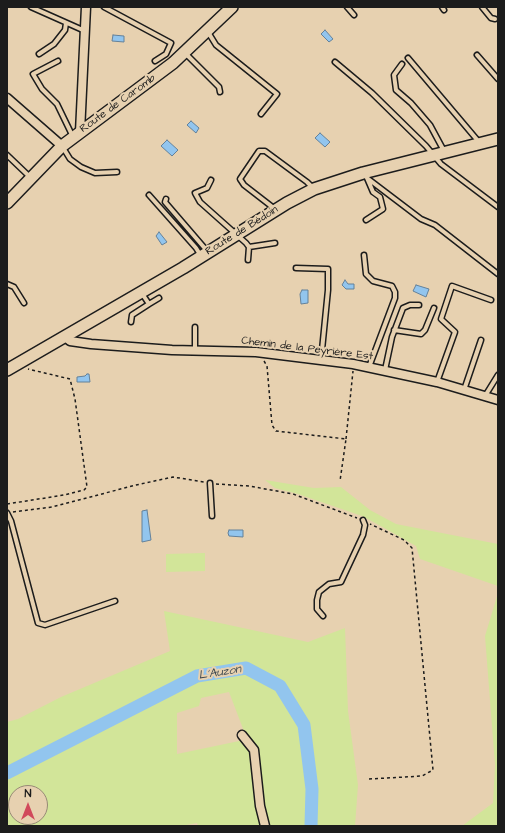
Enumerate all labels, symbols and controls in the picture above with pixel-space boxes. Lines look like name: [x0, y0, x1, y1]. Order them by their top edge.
street label: Route de Caromb: [77, 72, 159, 136]
street label: Route de Bédoin: [203, 203, 281, 259]
street label: Chemin de la Peyrière Est: [240, 334, 374, 364]
water label: L'Auzon: [198, 663, 242, 683]
north arrow: [8, 785, 48, 825]
text: N: [25, 786, 31, 801]

